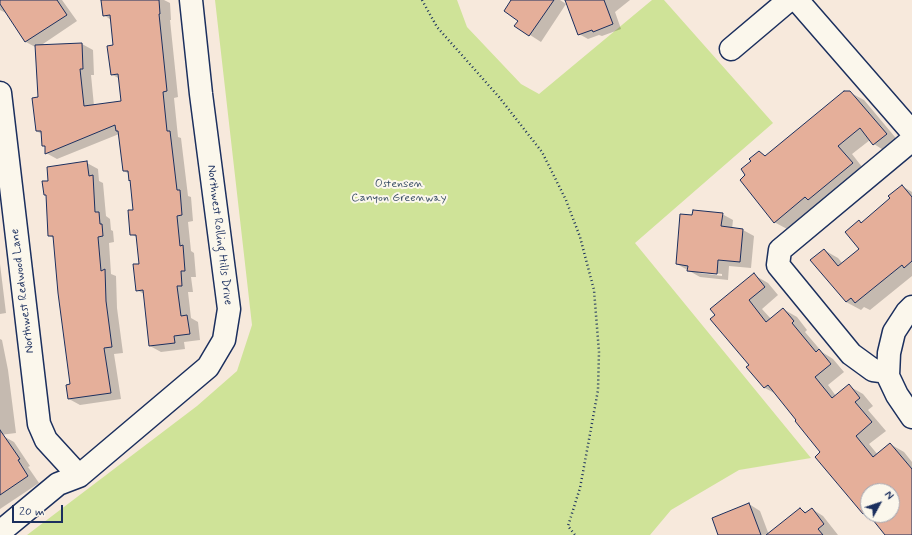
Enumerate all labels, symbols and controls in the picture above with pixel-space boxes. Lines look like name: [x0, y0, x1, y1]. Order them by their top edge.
street label: Northwest Rolling Hills Drive: [203, 164, 235, 306]
park label: Ostensen Canyon Greenway: [351, 177, 447, 205]
street label: Northwest Redwood Lane: [8, 228, 38, 354]
north arrow: [860, 483, 900, 523]
text: N: [881, 489, 896, 503]
scale bar: [14, 497, 65, 523]
text: 20 m: [19, 504, 45, 520]

